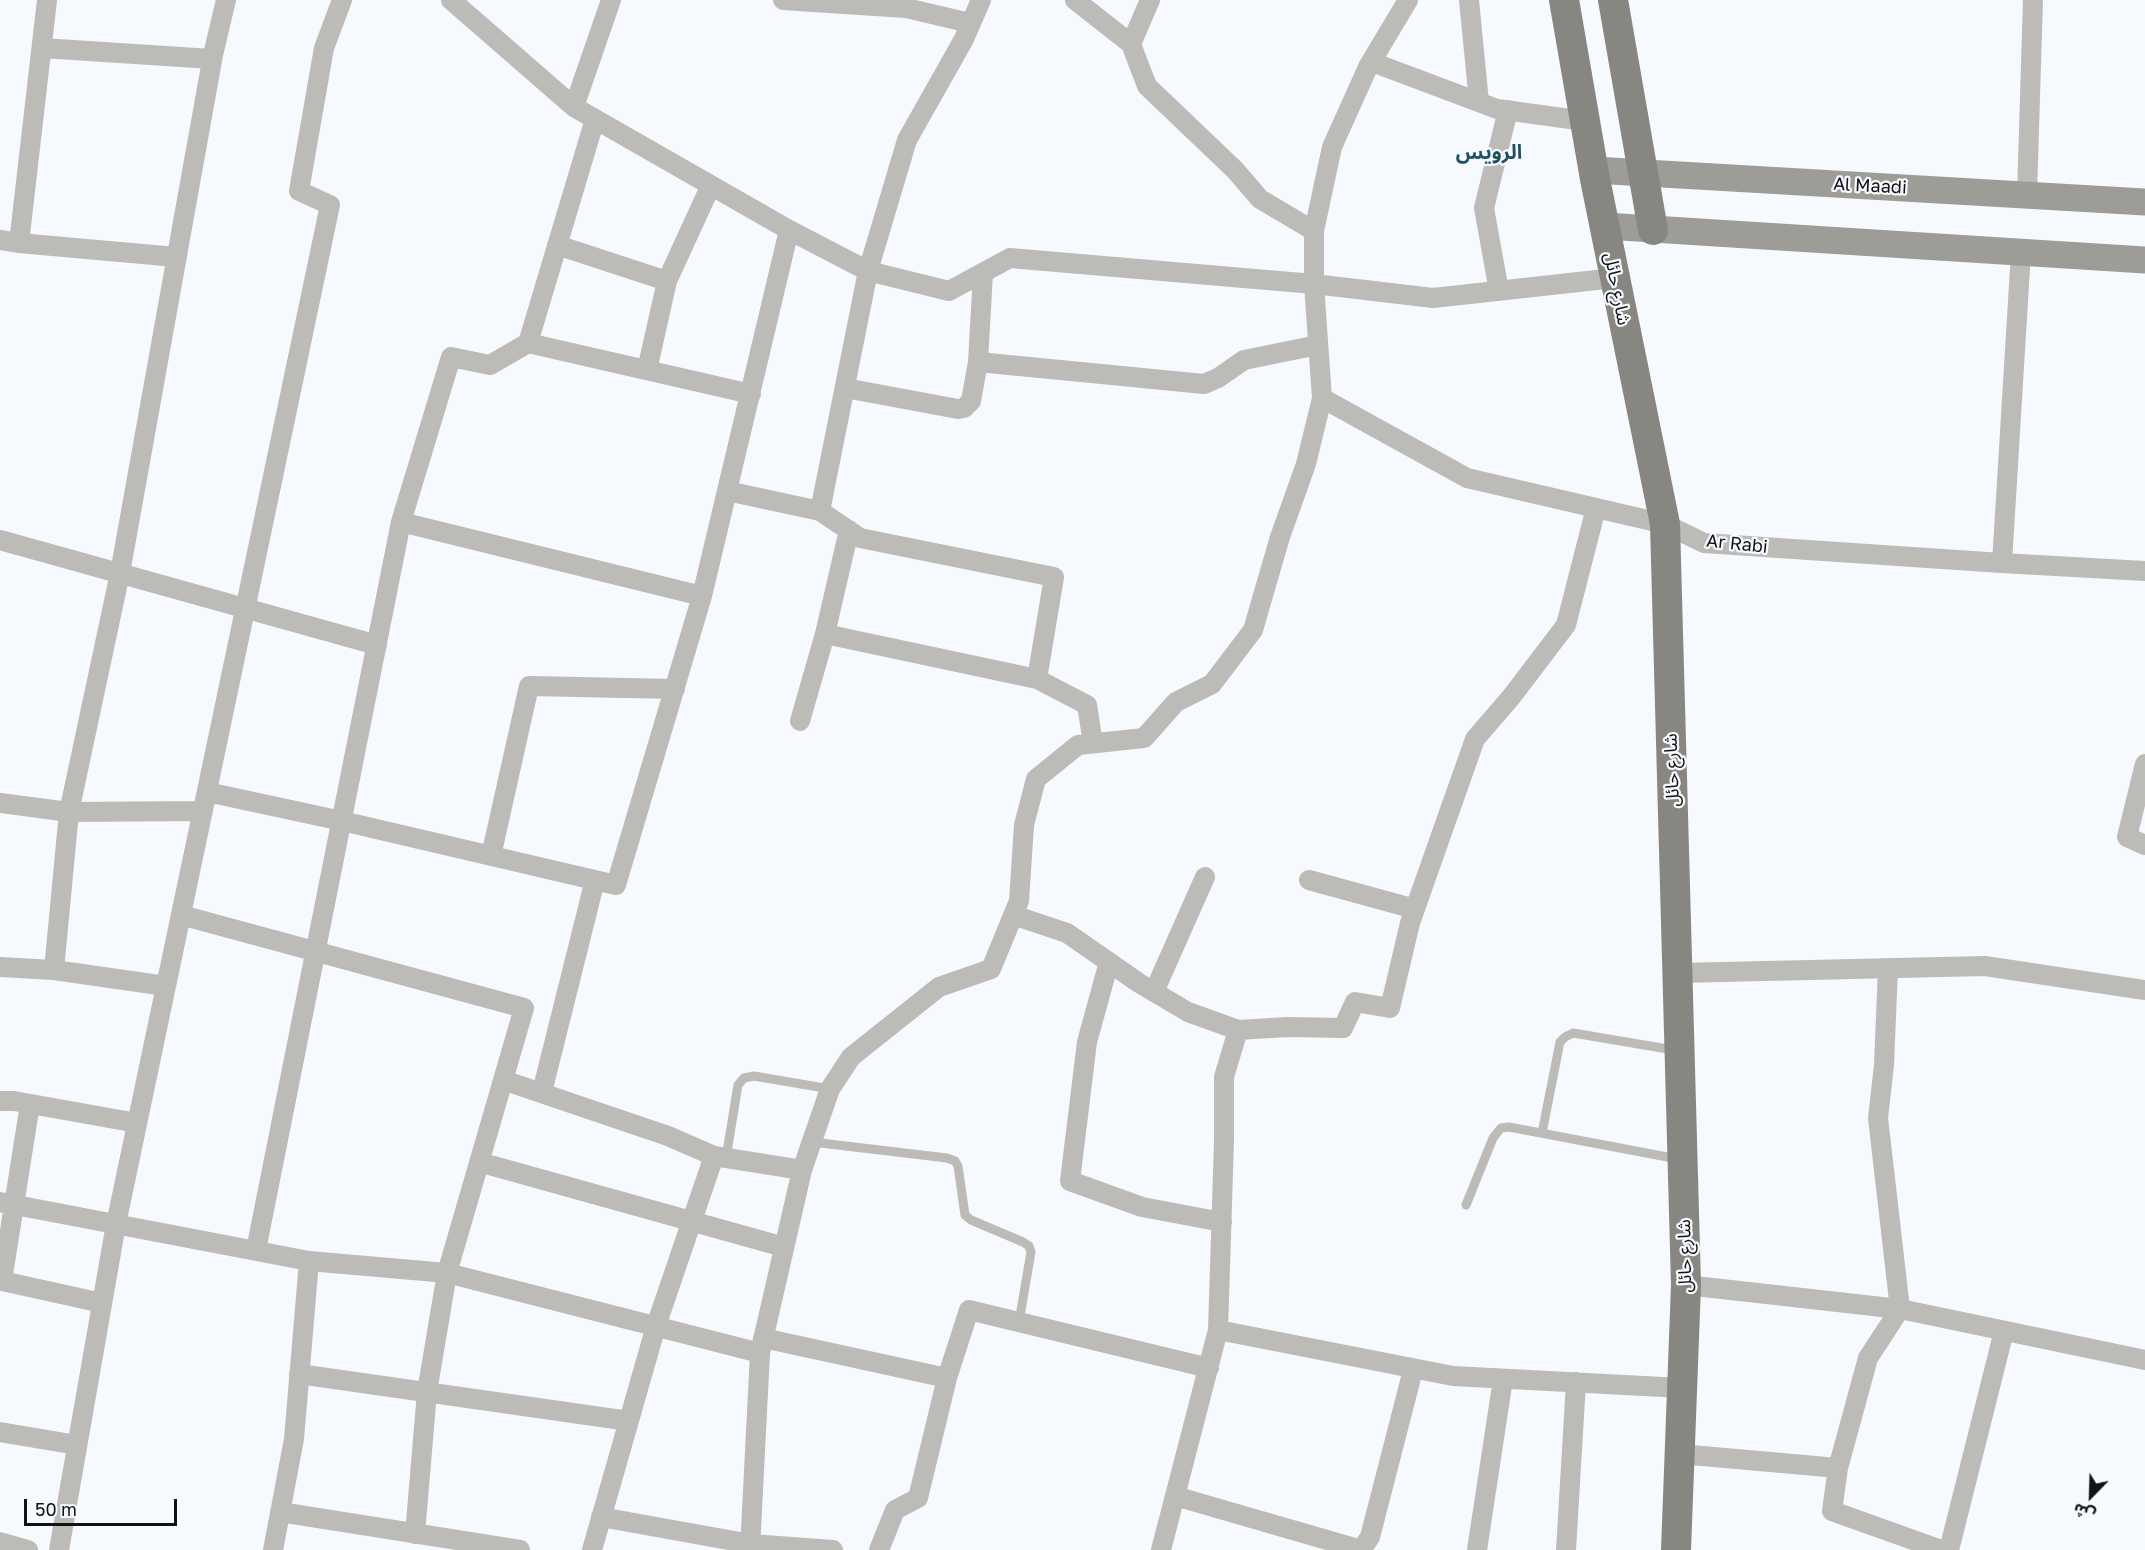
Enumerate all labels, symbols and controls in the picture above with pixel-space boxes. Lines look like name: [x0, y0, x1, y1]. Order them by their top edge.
district label: الرويس: [1456, 141, 1522, 165]
street label: Al Maadi: [1833, 173, 1907, 199]
street label: شارع حائل: [1599, 251, 1635, 327]
street label: Ar Rabi: [1705, 530, 1769, 558]
street label: شارع حائل: [1660, 733, 1684, 807]
street label: شارع حائل: [1674, 1219, 1696, 1293]
north arrow: [2061, 1466, 2121, 1526]
scale bar: [27, 1487, 180, 1525]
text: 50 m: [35, 1498, 77, 1520]
text: ش: [2070, 1499, 2098, 1526]

